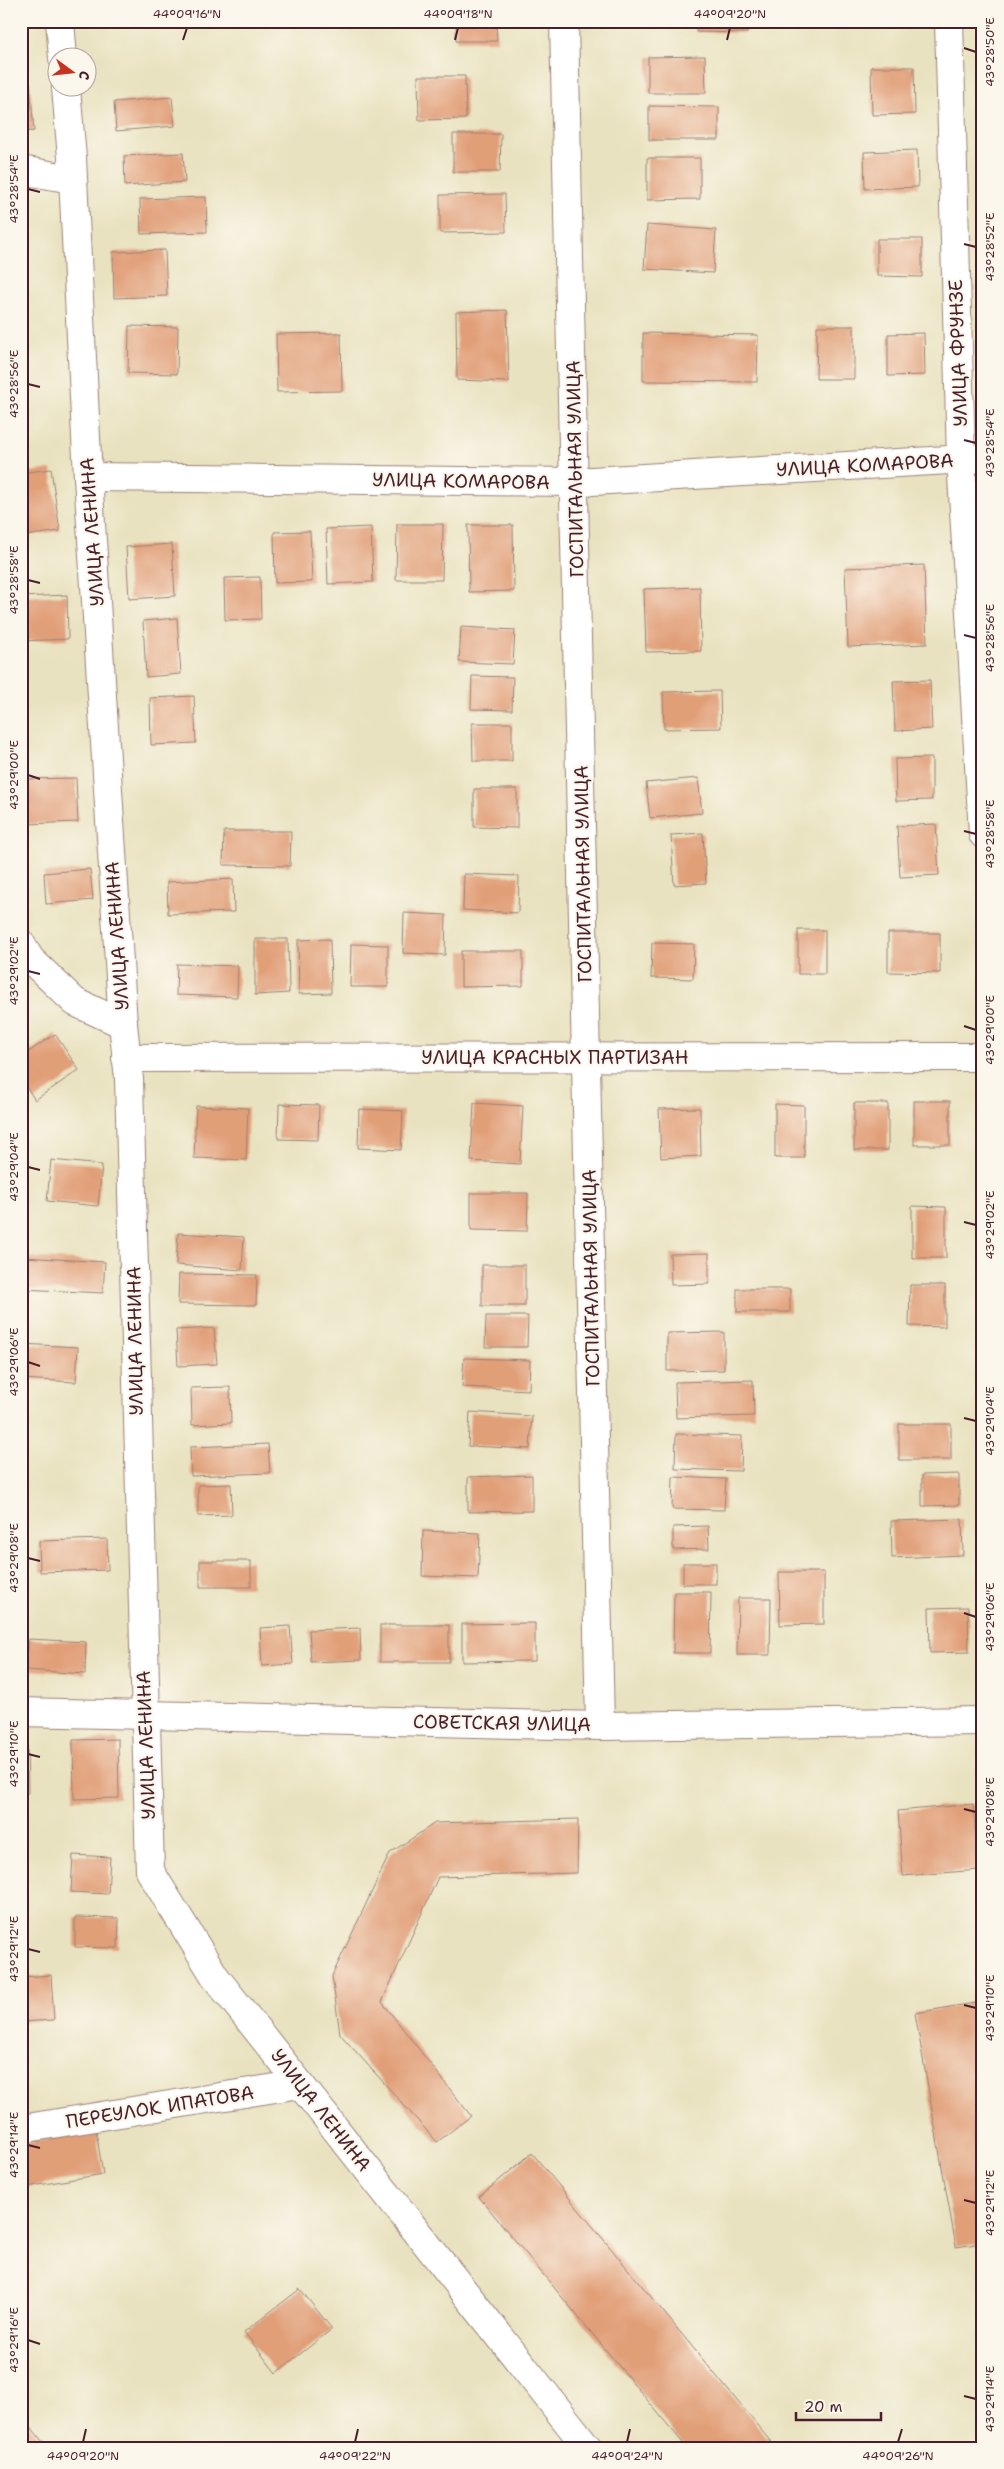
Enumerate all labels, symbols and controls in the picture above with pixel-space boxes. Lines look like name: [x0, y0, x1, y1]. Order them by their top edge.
text: 44°09'16"N: [153, 6, 221, 22]
text: 44°09'18"N: [423, 6, 493, 22]
text: 44°09'20"N: [694, 6, 766, 22]
text: 43°28'50"E: [982, 17, 998, 87]
north arrow: [48, 48, 98, 98]
text: С: [75, 69, 94, 82]
text: 43°28'54"E: [6, 154, 22, 224]
text: 43°28'52"E: [982, 213, 998, 281]
street label: УЛИЦА ФРУНЗЕ: [943, 279, 973, 427]
text: 43°28'56"E: [6, 350, 22, 418]
street label: ГОСПИТАЛЬНАЯ УЛИЦА: [561, 360, 589, 578]
text: 43°28'54"E: [982, 408, 998, 478]
street label: УЛИЦА КОМАРОВА: [776, 448, 955, 482]
street label: УЛИЦА ЛЕНИНА: [74, 456, 110, 607]
street label: УЛИЦА КОМАРОВА: [372, 467, 550, 495]
text: 43°28'58"E: [6, 545, 22, 615]
text: 43°28'56"E: [982, 604, 998, 672]
text: 43°29'00"E: [6, 740, 22, 810]
street label: ГОСПИТАЛЬНАЯ УЛИЦА: [569, 765, 597, 983]
text: 43°28'58"E: [982, 799, 998, 869]
street label: УЛИЦА ЛЕНИНА: [99, 860, 135, 1011]
text: 43°29'02"E: [6, 936, 22, 1006]
text: 43°29'00"E: [982, 995, 998, 1065]
street label: УЛИЦА КРАСНЫХ ПАРТИЗАН: [421, 1045, 689, 1070]
text: 43°29'04"E: [6, 1132, 22, 1202]
street label: ГОСПИТАЛЬНАЯ УЛИЦА: [577, 1169, 605, 1387]
text: 43°29'02"E: [982, 1190, 998, 1260]
street label: УЛИЦА ЛЕНИНА: [121, 1266, 149, 1416]
text: 43°29'06"E: [6, 1327, 22, 1397]
text: 43°29'04"E: [982, 1386, 998, 1456]
text: 43°29'08"E: [6, 1523, 22, 1593]
text: 43°29'06"E: [982, 1582, 998, 1652]
street label: УЛИЦА ЛЕНИНА: [131, 1670, 161, 1820]
street label: СОВЕТСКАЯ УЛИЦА: [413, 1709, 591, 1737]
text: 43°29'10"E: [6, 1721, 22, 1787]
text: 43°29'08"E: [982, 1777, 998, 1847]
text: 43°29'12"E: [6, 1916, 22, 1982]
text: 43°29'10"E: [982, 1975, 998, 2041]
street label: УЛИЦА ЛЕНИНА: [265, 2043, 377, 2177]
street label: ПЕРЕУЛОК ИПАТОВА: [64, 2080, 256, 2134]
text: 43°29'14"E: [6, 2112, 22, 2178]
text: 43°29'12"E: [982, 2170, 998, 2236]
text: 43°29'16"E: [6, 2307, 22, 2373]
text: 43°29'14"E: [982, 2366, 998, 2432]
scale bar: [796, 2389, 882, 2421]
text: 20 m: [804, 2397, 843, 2417]
text: 44°09'20"N: [47, 2448, 119, 2464]
text: 44°09'22"N: [319, 2448, 391, 2464]
text: 44°09'24"N: [591, 2448, 663, 2464]
text: 44°09'26"N: [862, 2448, 934, 2464]

